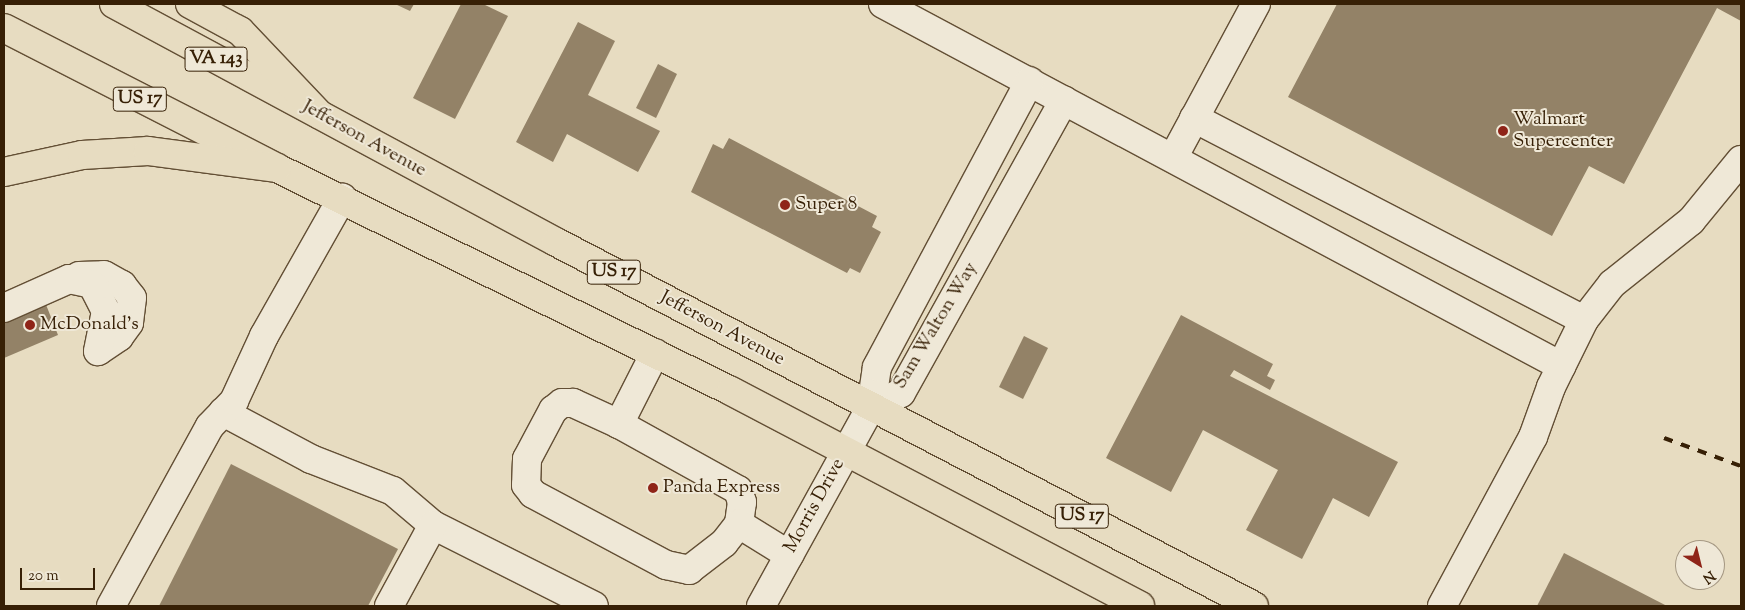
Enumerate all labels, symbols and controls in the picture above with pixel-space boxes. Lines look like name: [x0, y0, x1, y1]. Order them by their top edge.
road number: VA 143: [184, 44, 248, 74]
road number: US 17: [112, 84, 168, 115]
street label: Jefferson Avenue: [298, 96, 430, 182]
place label: Walmart Supercenter: [1513, 109, 1613, 153]
marker: Walmart Supercenter: [1497, 125, 1509, 137]
place label: Super 8: [795, 194, 857, 216]
marker: Super 8: [779, 199, 791, 211]
road number: US 17: [586, 256, 642, 288]
street label: Sam Walton Way: [889, 258, 983, 394]
street label: Jefferson Avenue: [656, 287, 788, 371]
place label: McDonald's: [40, 314, 139, 336]
marker: McDonald's: [24, 319, 36, 331]
street label: Morris Drive: [780, 455, 850, 557]
place label: Panda Express: [663, 477, 780, 499]
marker: Panda Express: [647, 482, 659, 494]
road number: US 17: [1054, 501, 1110, 532]
north arrow: [1675, 540, 1725, 590]
scale bar: [22, 558, 98, 590]
text: N: [1698, 565, 1719, 588]
text: 20 m: [28, 566, 59, 587]

